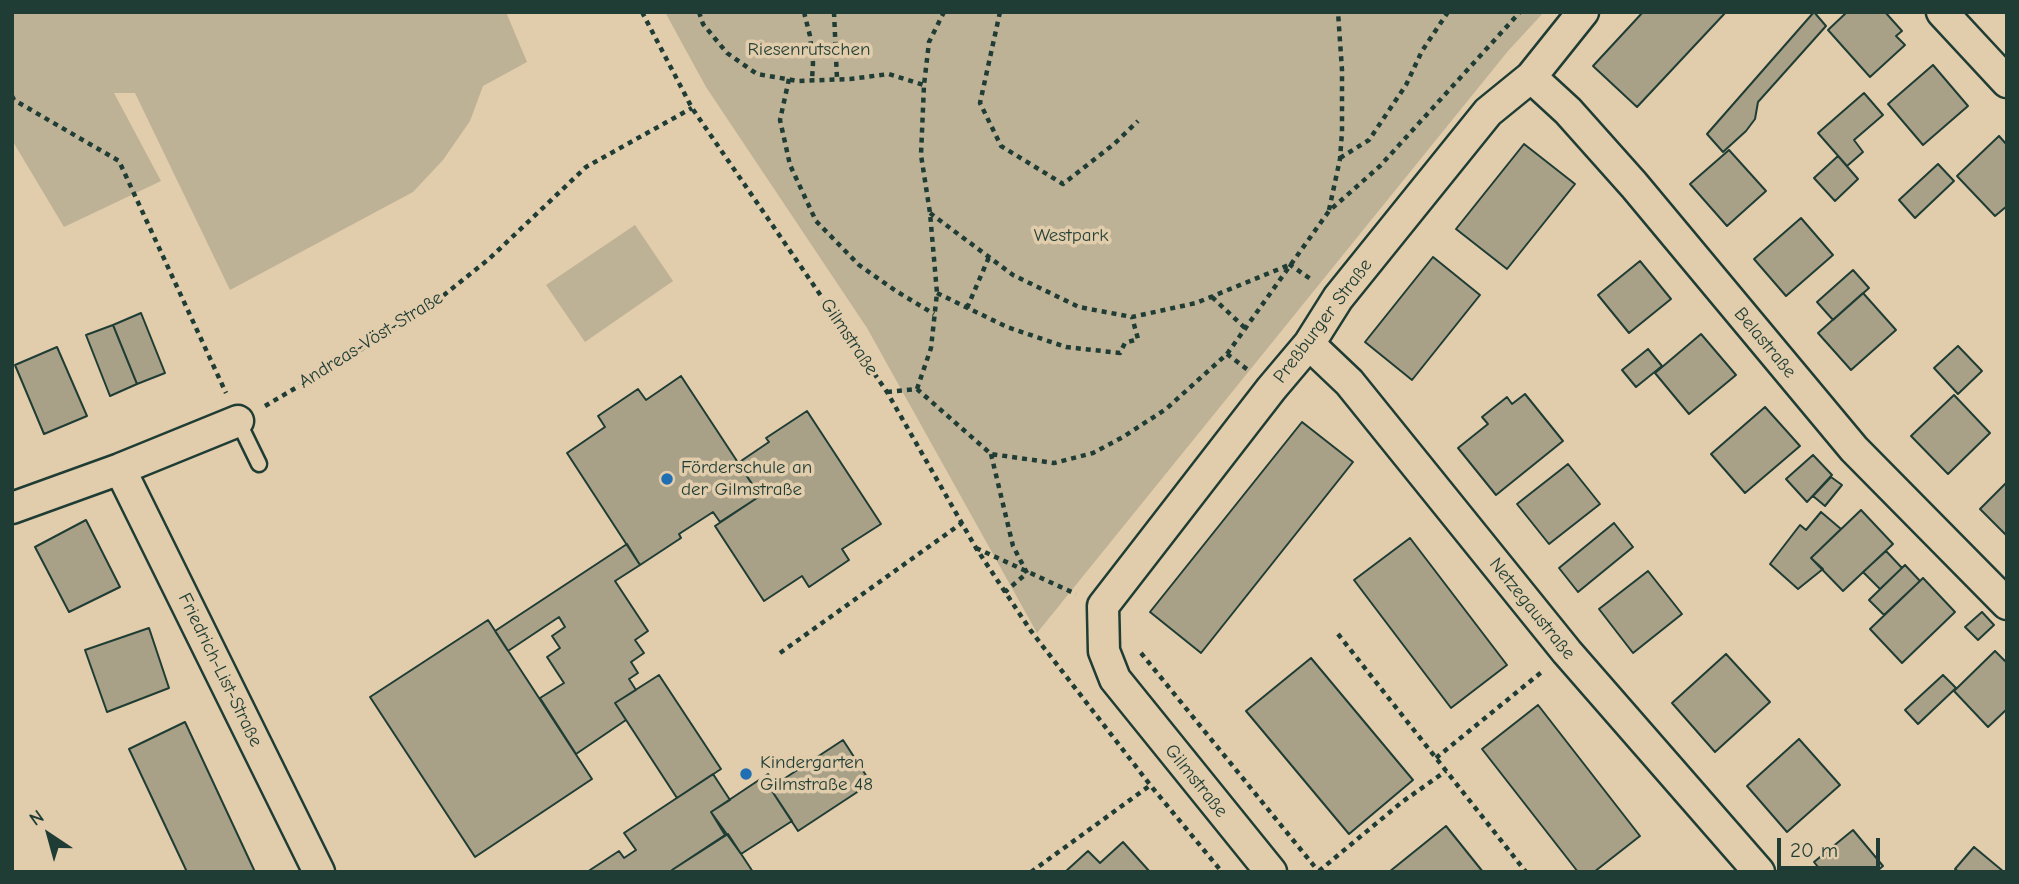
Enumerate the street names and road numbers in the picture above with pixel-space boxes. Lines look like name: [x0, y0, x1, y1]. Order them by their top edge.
street label: Preßburger Straße: [1269, 254, 1377, 388]
street label: Andreas-Vöst-Straße: [295, 286, 447, 394]
street label: Gilmstraße: [815, 294, 883, 380]
street label: Belastraße: [1729, 303, 1801, 383]
street label: Netzegaustraße: [1484, 554, 1580, 664]
street label: Friedrich-List-Straße: [173, 589, 267, 751]
street label: Gilmstraße: [1160, 740, 1232, 822]

